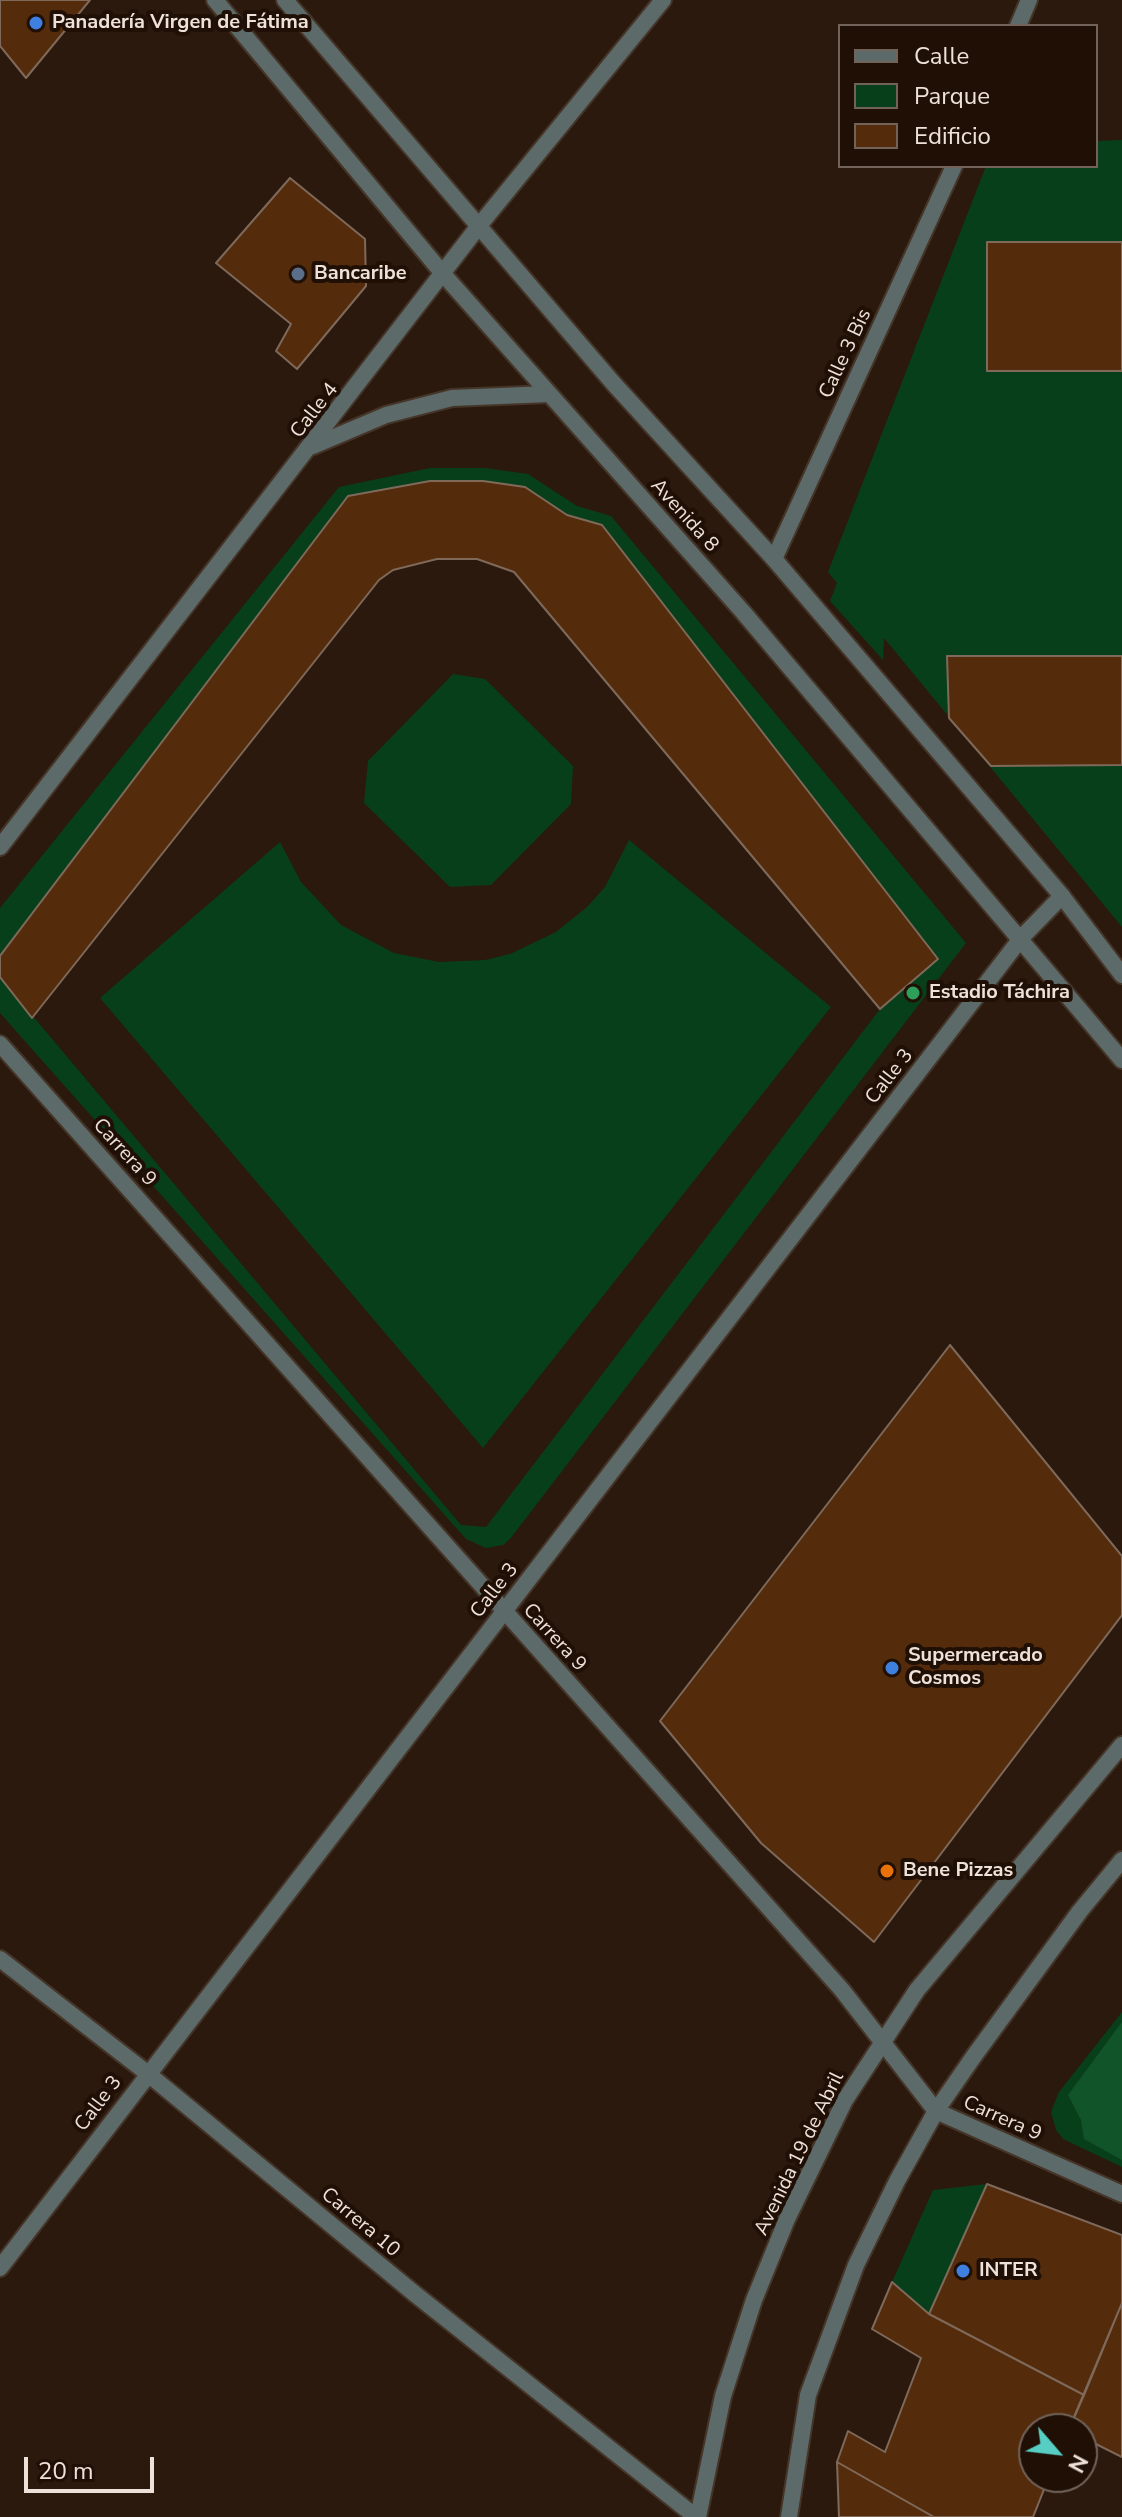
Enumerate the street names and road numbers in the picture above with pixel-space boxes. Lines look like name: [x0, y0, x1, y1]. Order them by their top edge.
street label: Calle 3 Bis: [815, 305, 877, 403]
street label: Calle 4: [286, 379, 344, 443]
street label: Avenida 8: [645, 474, 723, 558]
street label: Calle 3: [861, 1045, 919, 1109]
street label: Carrera 9: [87, 1114, 161, 1192]
street label: Calle 3: [466, 1559, 524, 1623]
street label: Carrera 9: [517, 1599, 591, 1677]
street label: Avenida 19 de Abril: [750, 2068, 850, 2240]
street label: Calle 3: [70, 2072, 128, 2136]
street label: Carrera 9: [959, 2091, 1045, 2147]
street label: Carrera 10: [316, 2183, 404, 2263]

